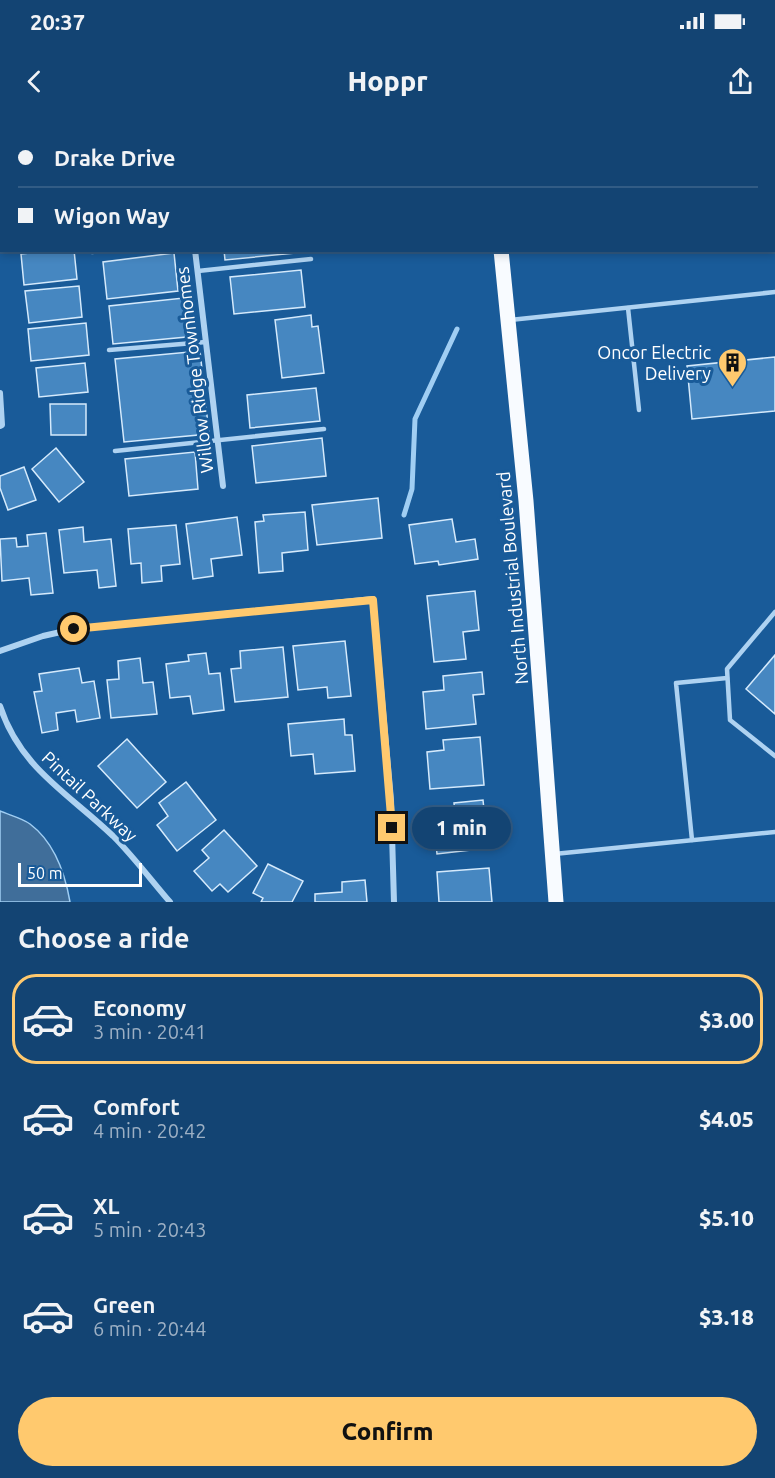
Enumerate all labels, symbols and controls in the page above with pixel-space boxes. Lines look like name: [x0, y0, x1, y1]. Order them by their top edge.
text: 20:37: [30, 9, 85, 34]
icon: back: [18, 65, 51, 98]
icon: share: [724, 65, 757, 98]
text: Hoppr: [347, 66, 428, 96]
text: Drake Drive: [54, 145, 176, 170]
text: Wigon Way: [54, 203, 170, 228]
street label: Willow Ridge Townhomes: [171, 265, 217, 474]
place label: Oncor Electric Delivery: [597, 342, 711, 383]
building icon: Oncor Electric Delivery: [716, 346, 748, 388]
street label: North Industrial Boulevard: [493, 471, 531, 685]
route start: [60, 615, 87, 642]
street label: Pintail Parkway: [38, 747, 142, 845]
callout: 1 min: [413, 807, 512, 849]
route end: [378, 814, 405, 841]
text: 1 min: [436, 816, 487, 839]
scale bar: [18, 860, 142, 888]
text: 50 m: [27, 864, 63, 882]
text: Choose a ride: [18, 923, 190, 953]
icon: car: [21, 992, 75, 1046]
text: Economy: [93, 995, 186, 1020]
text: $3.00: [699, 1007, 754, 1032]
text: 3 min · 20:41: [93, 1020, 207, 1043]
icon: car: [21, 1091, 75, 1145]
text: Comfort: [93, 1094, 180, 1119]
text: $4.05: [699, 1106, 754, 1131]
text: 4 min · 20:42: [93, 1119, 207, 1142]
icon: car: [21, 1190, 75, 1244]
text: XL: [93, 1193, 120, 1218]
text: $5.10: [699, 1205, 754, 1230]
text: 5 min · 20:43: [93, 1218, 207, 1241]
icon: car: [21, 1289, 75, 1343]
text: Green: [93, 1292, 155, 1317]
text: $3.18: [699, 1304, 754, 1329]
text: 6 min · 20:44: [93, 1317, 207, 1340]
button: Confirm: [18, 1397, 757, 1466]

